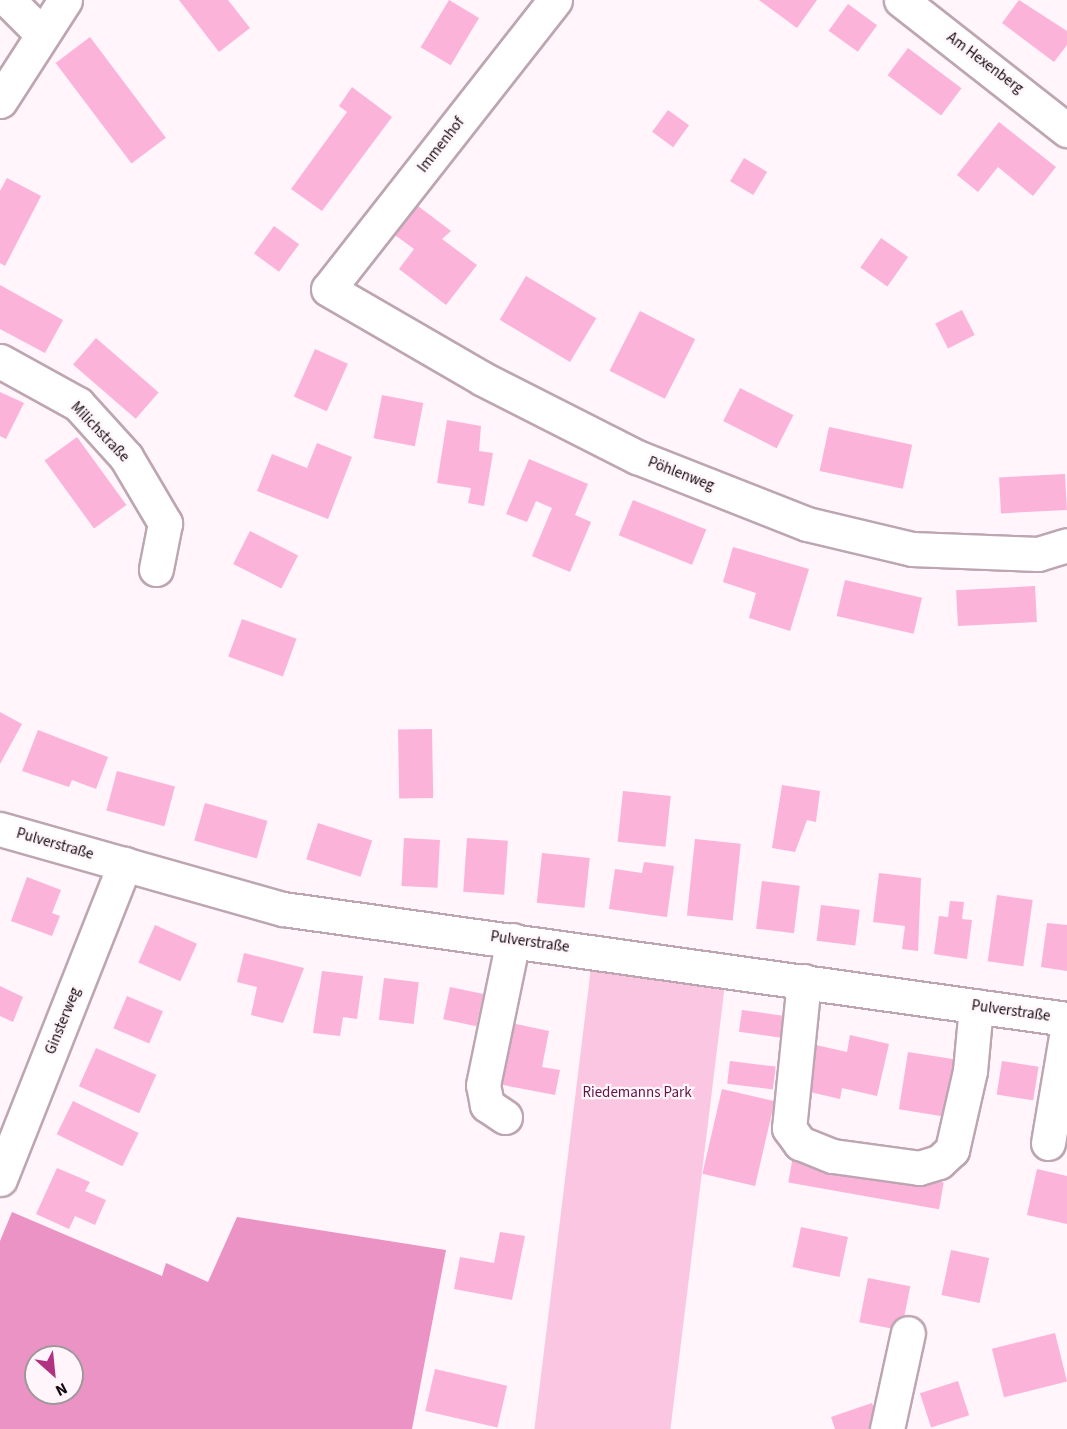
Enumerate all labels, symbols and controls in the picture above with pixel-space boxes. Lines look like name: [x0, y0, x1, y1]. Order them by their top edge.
street label: Am Hexenberg: [943, 28, 1027, 98]
street label: Immenhof: [414, 114, 468, 176]
street label: Milichstraße: [67, 398, 133, 466]
street label: Pöhlenweg: [645, 453, 717, 495]
street label: Pulverstraße: [14, 824, 96, 864]
street label: Pulverstraße: [489, 928, 571, 956]
street label: Ginsterweg: [41, 985, 85, 1057]
street label: Pulverstraße: [970, 997, 1052, 1025]
park label: Riedemanns Park: [582, 1084, 692, 1102]
north arrow: [24, 1345, 84, 1405]
text: N: [52, 1377, 71, 1401]

